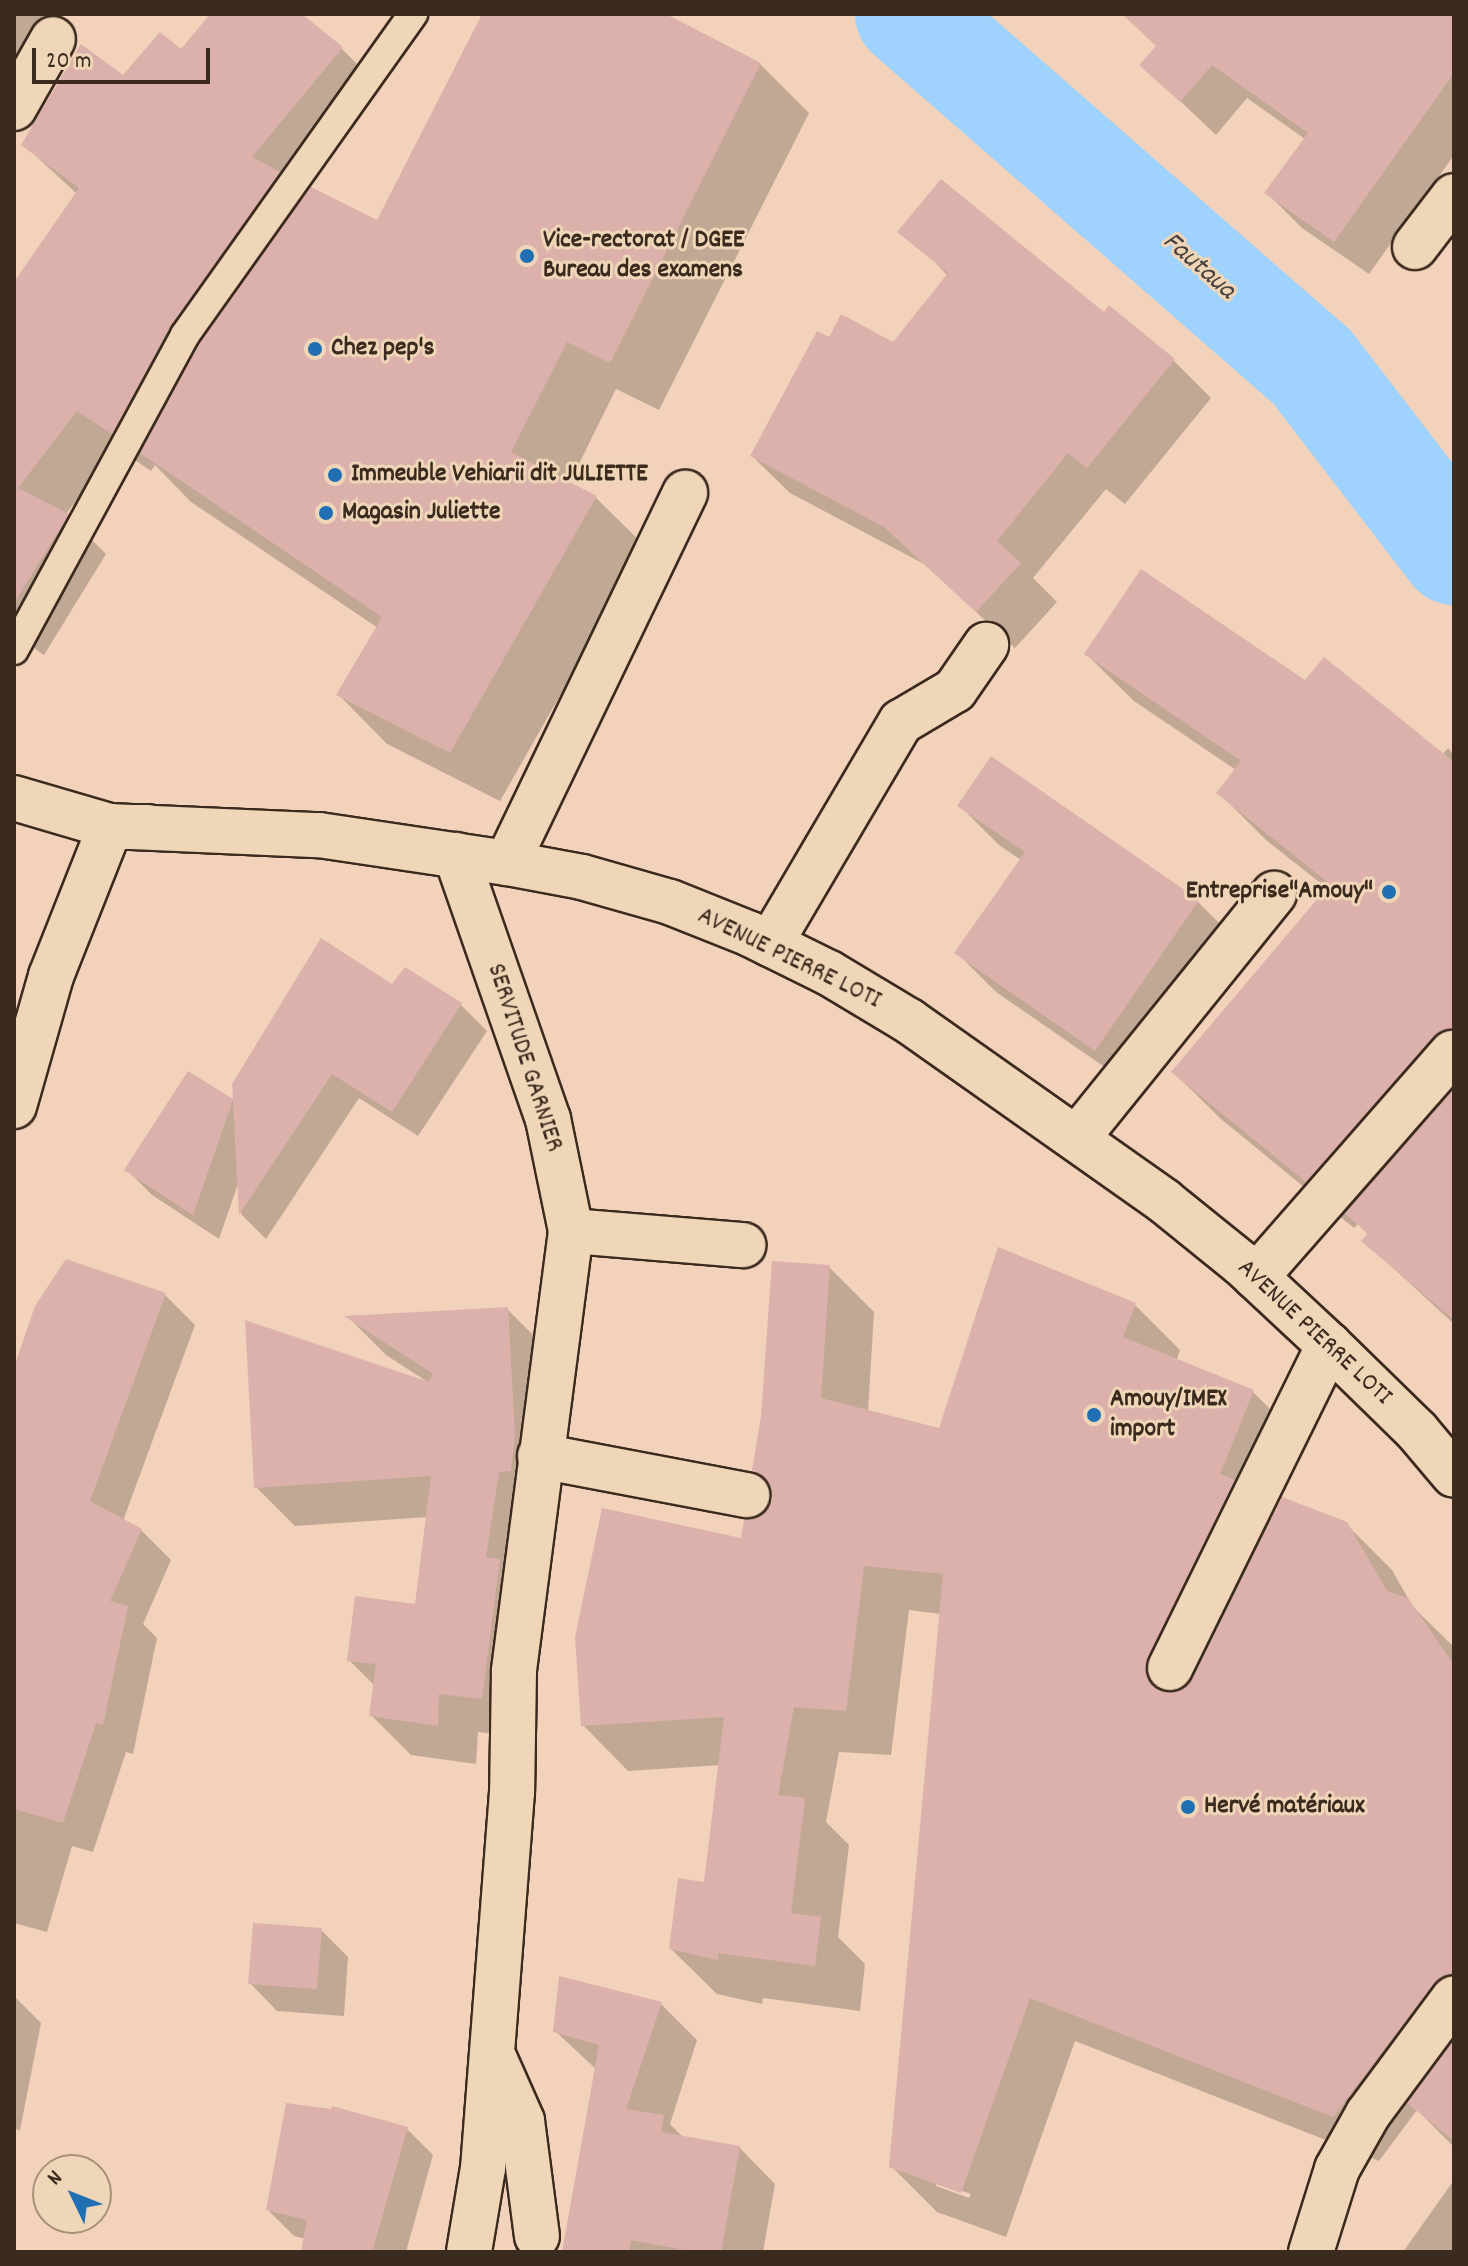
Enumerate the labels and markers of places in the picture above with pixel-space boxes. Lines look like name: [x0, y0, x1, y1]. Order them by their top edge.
place label: Vice-rectorat / DGEE Bureau des examens: [543, 225, 745, 286]
marker: Vice-rectorat / DGEE Bureau des examens: [518, 247, 536, 265]
place label: Chez pep's: [331, 333, 435, 365]
marker: Chez pep's: [306, 340, 324, 358]
place label: Immeuble Vehiarii dit JULIETTE: [351, 459, 648, 491]
marker: Immeuble Vehiarii dit JULIETTE: [326, 466, 344, 484]
place label: Magasin Juliette: [342, 497, 500, 529]
marker: Magasin Juliette: [317, 504, 335, 522]
place label: Entreprise"Amouy": [1186, 876, 1373, 908]
marker: Entreprise"Amouy": [1380, 883, 1398, 901]
place label: Amouy/IMEX import: [1110, 1384, 1227, 1446]
marker: Amouy/IMEX import: [1085, 1406, 1103, 1424]
place label: Hervé matériaux: [1204, 1791, 1365, 1823]
marker: Hervé matériaux: [1179, 1798, 1197, 1816]

